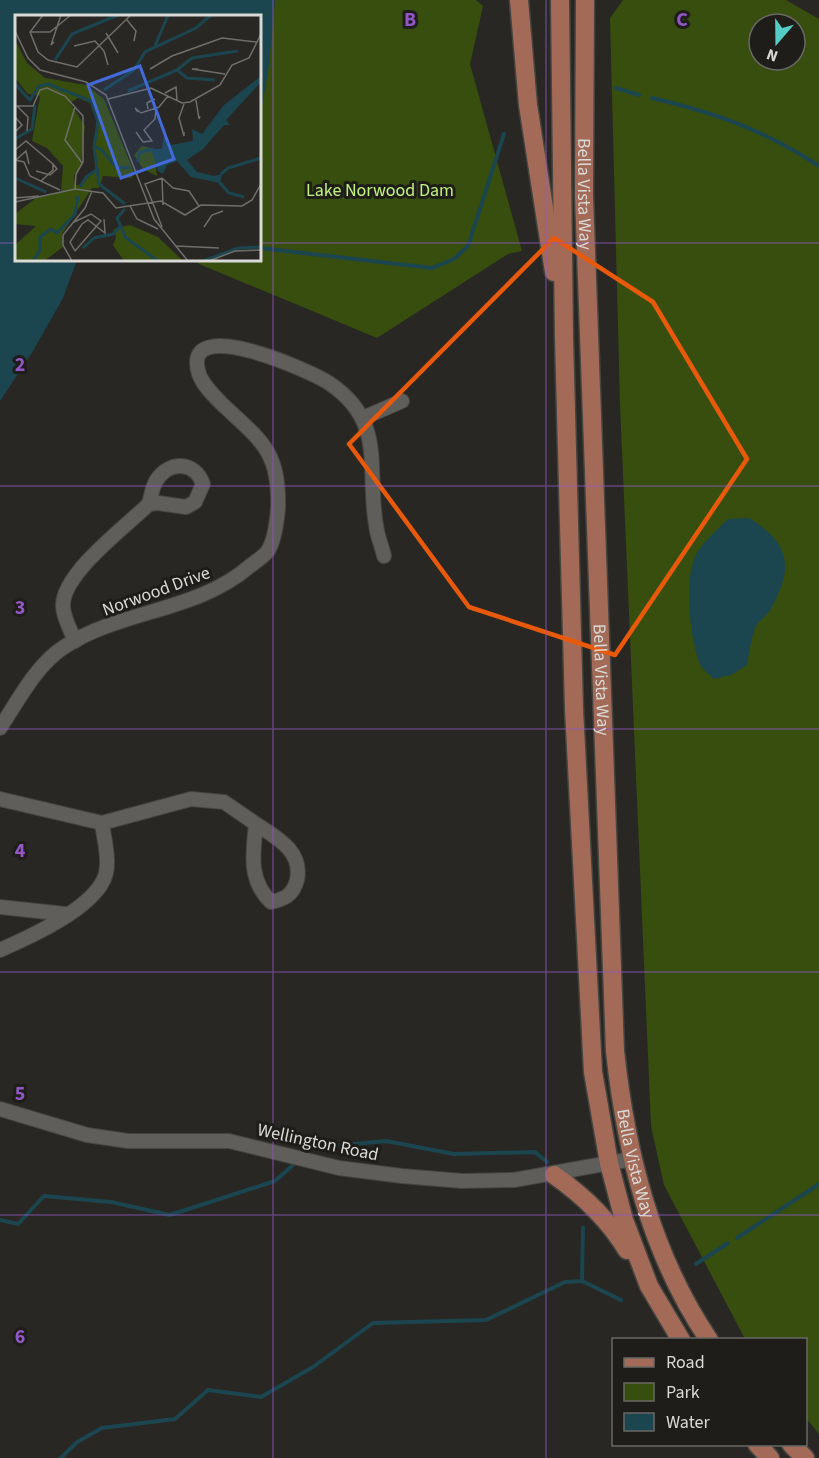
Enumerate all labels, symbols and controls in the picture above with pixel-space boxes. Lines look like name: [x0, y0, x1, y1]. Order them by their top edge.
text: B: [404, 6, 416, 34]
text: C: [676, 6, 688, 34]
north arrow: [747, 12, 807, 72]
inset map: [15, 15, 261, 261]
text: N: [763, 43, 781, 67]
street label: Bella Vista Way: [571, 138, 598, 251]
park label: Lake Norwood Dam: [306, 178, 454, 203]
text: 2: [15, 351, 25, 379]
street label: Norwood Drive: [99, 560, 214, 623]
text: 3: [15, 594, 25, 622]
street label: Bella Vista Way: [587, 623, 616, 737]
text: 4: [15, 837, 26, 865]
text: 5: [15, 1080, 25, 1108]
street label: Bella Vista Way: [610, 1107, 661, 1222]
street label: Wellington Road: [255, 1117, 381, 1168]
text: 6: [15, 1323, 25, 1351]
legend: [612, 1338, 807, 1446]
text: Road: [666, 1350, 705, 1375]
text: Park: [666, 1380, 700, 1405]
text: Water: [666, 1410, 710, 1435]

